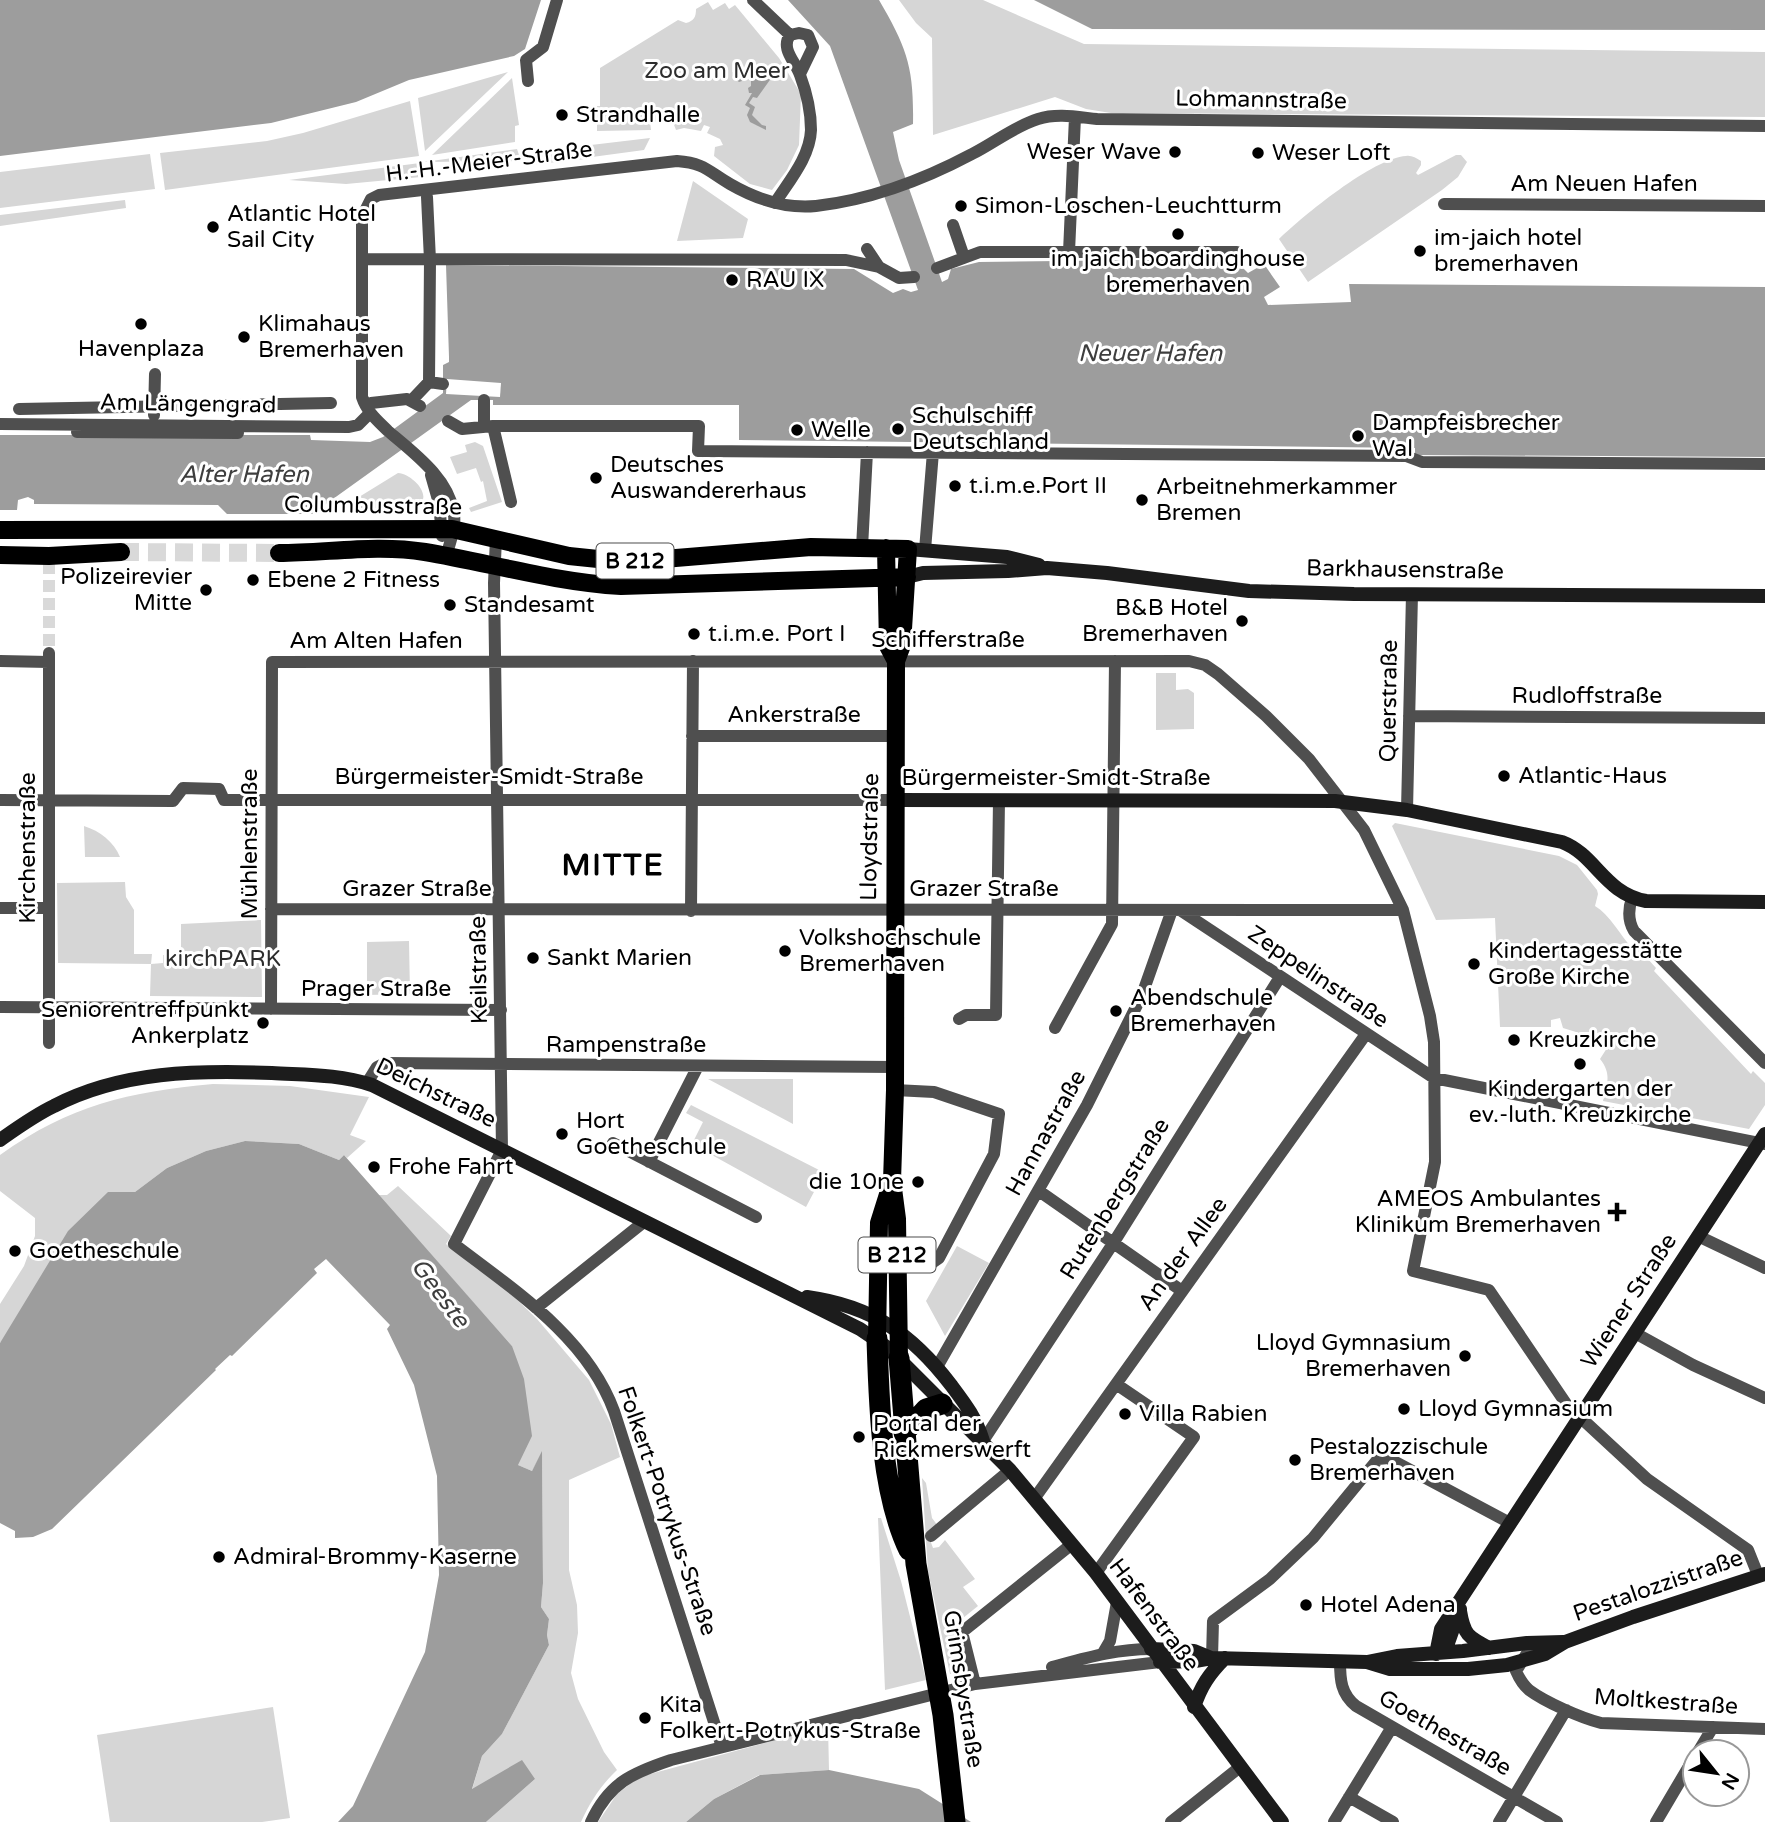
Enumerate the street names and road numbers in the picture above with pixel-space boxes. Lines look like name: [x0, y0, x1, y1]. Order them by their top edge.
street label: Lohmannstraße: [1175, 85, 1347, 115]
street label: H.-H.-Meier-Straße: [384, 135, 594, 189]
street label: Am Neuen Hafen: [1510, 170, 1698, 198]
street label: Am Längengrad: [99, 388, 277, 420]
street label: Columbusstraße: [284, 490, 462, 522]
road number: B 212: [596, 544, 674, 578]
street label: Barkhausenstraße: [1306, 554, 1504, 586]
street label: Schifferstraße: [871, 626, 1025, 654]
street label: Am Alten Hafen: [289, 627, 463, 655]
street label: Querstraße: [1374, 639, 1404, 763]
street label: Rudloffstraße: [1512, 682, 1662, 710]
street label: Ankerstraße: [727, 701, 861, 729]
street label: Bürgermeister-Smidt-Straße: [334, 763, 644, 791]
street label: Bürgermeister-Smidt-Straße: [901, 764, 1211, 792]
street label: Mühlenstraße: [236, 768, 264, 920]
street label: Kirchenstraße: [14, 772, 42, 924]
street label: Lloydstraße: [855, 773, 885, 901]
street label: Grazer Straße: [342, 875, 492, 903]
street label: Grazer Straße: [909, 875, 1059, 903]
street label: Keilstraße: [464, 916, 494, 1024]
street label: Zeppelinstraße: [1242, 920, 1394, 1034]
street label: Prager Straße: [301, 975, 451, 1003]
street label: Rampenstraße: [546, 1031, 706, 1059]
street label: Deichstraße: [371, 1052, 501, 1134]
street label: Hannastraße: [1000, 1065, 1092, 1201]
street label: Rutenbergstraße: [1054, 1113, 1176, 1285]
street label: An der Allee: [1132, 1192, 1234, 1316]
street label: Wiener Straße: [1575, 1228, 1683, 1374]
road number: B 212: [858, 1238, 936, 1272]
street label: Folkert-Potrykus-Straße: [611, 1383, 723, 1639]
street label: Pestalozzistraße: [1569, 1544, 1747, 1628]
street label: Hafenstraße: [1103, 1553, 1205, 1677]
street label: Grimsbystraße: [937, 1608, 989, 1770]
street label: Moltkestraße: [1593, 1683, 1739, 1721]
street label: Goethestraße: [1374, 1684, 1516, 1782]

